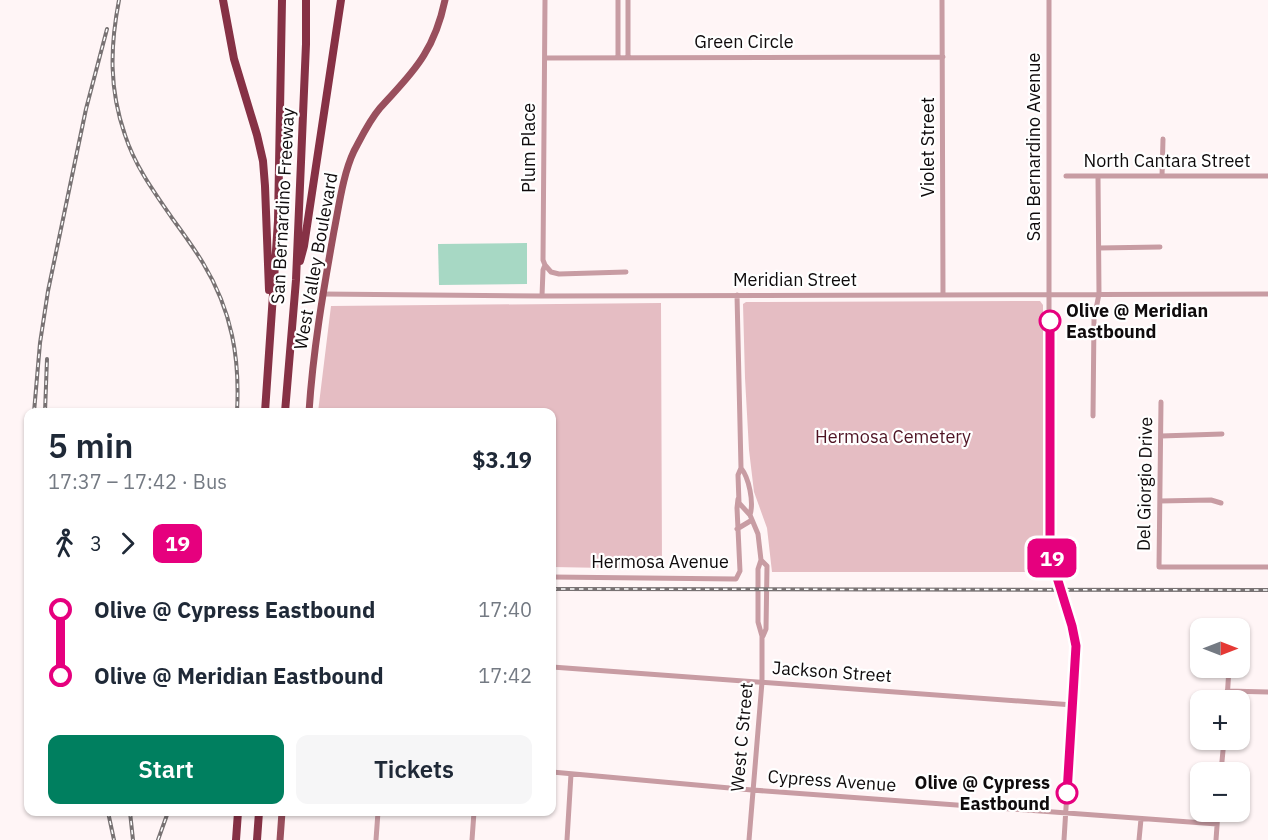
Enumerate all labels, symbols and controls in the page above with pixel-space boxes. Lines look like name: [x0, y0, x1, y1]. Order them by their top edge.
street label: Green Circle: [694, 30, 794, 53]
street label: San Bernardino Avenue: [1022, 53, 1045, 241]
street label: Violet Street: [916, 97, 939, 197]
street label: Plum Place: [517, 103, 540, 193]
street label: San Bernardino Freeway: [266, 107, 299, 305]
street label: North Cantara Street: [1084, 149, 1251, 172]
street label: West Valley Boulevard: [289, 170, 342, 351]
street label: Meridian Street: [733, 268, 857, 291]
place label: Olive @ Meridian Eastbound: [1066, 299, 1208, 343]
marker: Olive @ Meridian Eastbound: [1039, 310, 1061, 332]
street label: Del Giorgio Drive: [1132, 416, 1157, 551]
text: 5 min: [48, 424, 133, 467]
park label: Hermosa Cemetery: [815, 425, 971, 448]
text: $3.19: [472, 445, 532, 474]
text: 17:37 – 17:42 · Bus: [48, 468, 227, 495]
icon: walk: [48, 527, 81, 560]
icon: forward: [111, 527, 144, 560]
text: 19: [165, 529, 190, 557]
text: 3: [90, 530, 102, 557]
line badge: 19: [1025, 538, 1079, 578]
text: 19: [1039, 544, 1065, 572]
street label: Hermosa Avenue: [591, 550, 729, 573]
text: Olive @ Cypress Eastbound: [94, 595, 375, 624]
text: 17:40: [478, 596, 532, 623]
north arrow: [1190, 618, 1250, 678]
map controls: [1190, 618, 1250, 822]
street label: Jackson Street: [771, 656, 893, 687]
text: Olive @ Meridian Eastbound: [94, 661, 384, 690]
text: 17:42: [478, 662, 532, 689]
street label: West C Street: [725, 681, 758, 793]
button: +: [1190, 690, 1250, 750]
button: Start: [48, 735, 284, 804]
button: Tickets: [296, 735, 532, 804]
button: −: [1190, 762, 1250, 822]
street label: Cypress Avenue: [767, 765, 897, 796]
place label: Olive @ Cypress Eastbound: [915, 771, 1050, 815]
marker: Olive @ Cypress Eastbound: [1056, 782, 1078, 804]

